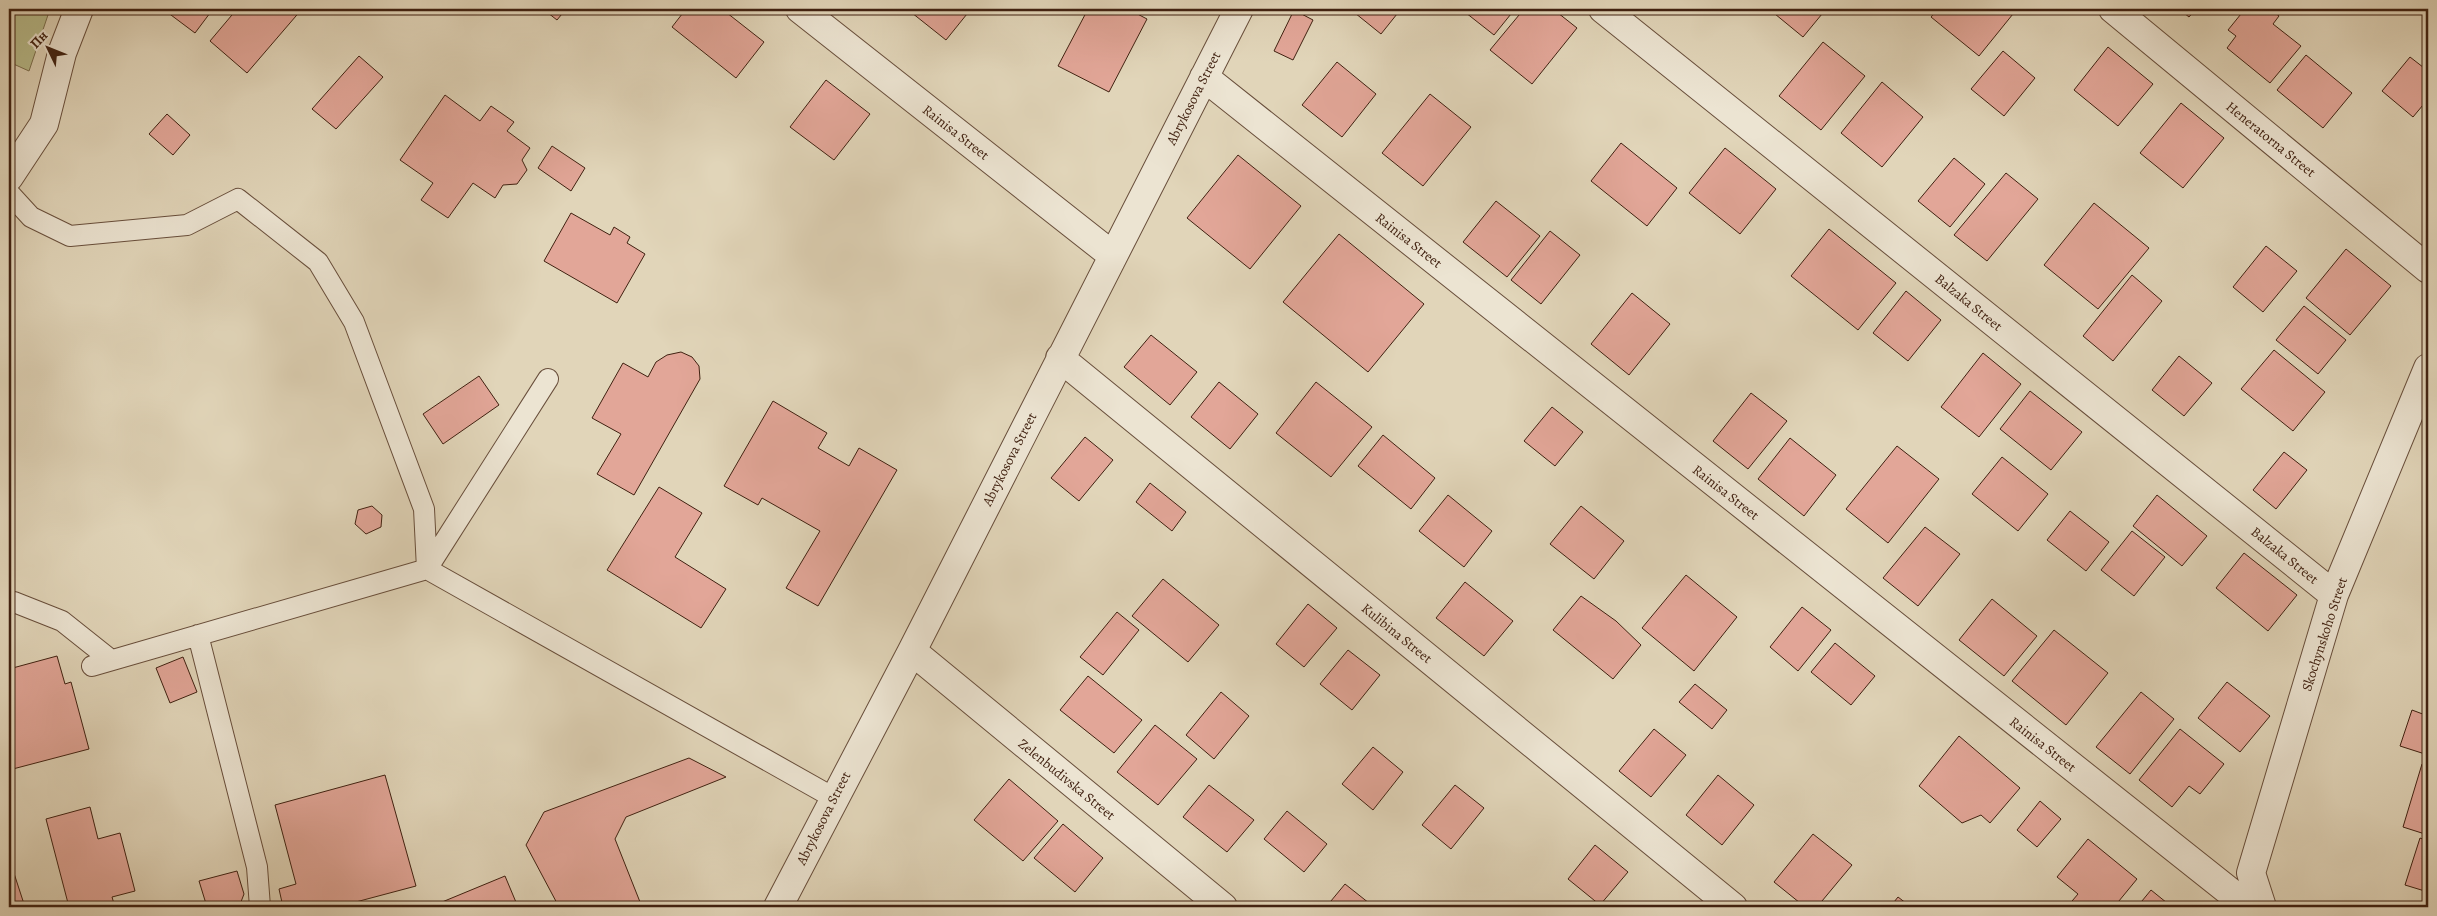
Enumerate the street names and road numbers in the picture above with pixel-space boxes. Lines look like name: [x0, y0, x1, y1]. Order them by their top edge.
street label: Abrykosova Street: [1161, 48, 1225, 149]
street label: Heneratorna Street: [2222, 97, 2320, 182]
street label: Rainisa Street: [918, 100, 993, 165]
street label: Rainisa Street: [1371, 208, 1446, 273]
street label: Balzaka Street: [1931, 269, 2007, 336]
street label: Abrykosova Street: [977, 409, 1041, 510]
street label: Rainisa Street: [1688, 460, 1763, 525]
street label: Balzaka Street: [2247, 522, 2323, 589]
street label: Skochynskoho Street: [2297, 574, 2352, 694]
street label: Kulibina Street: [1357, 599, 1436, 668]
street label: Rainisa Street: [2005, 712, 2080, 777]
street label: Zelenbudivska Street: [1014, 734, 1119, 825]
street label: Abrykosova Street: [791, 768, 855, 869]

